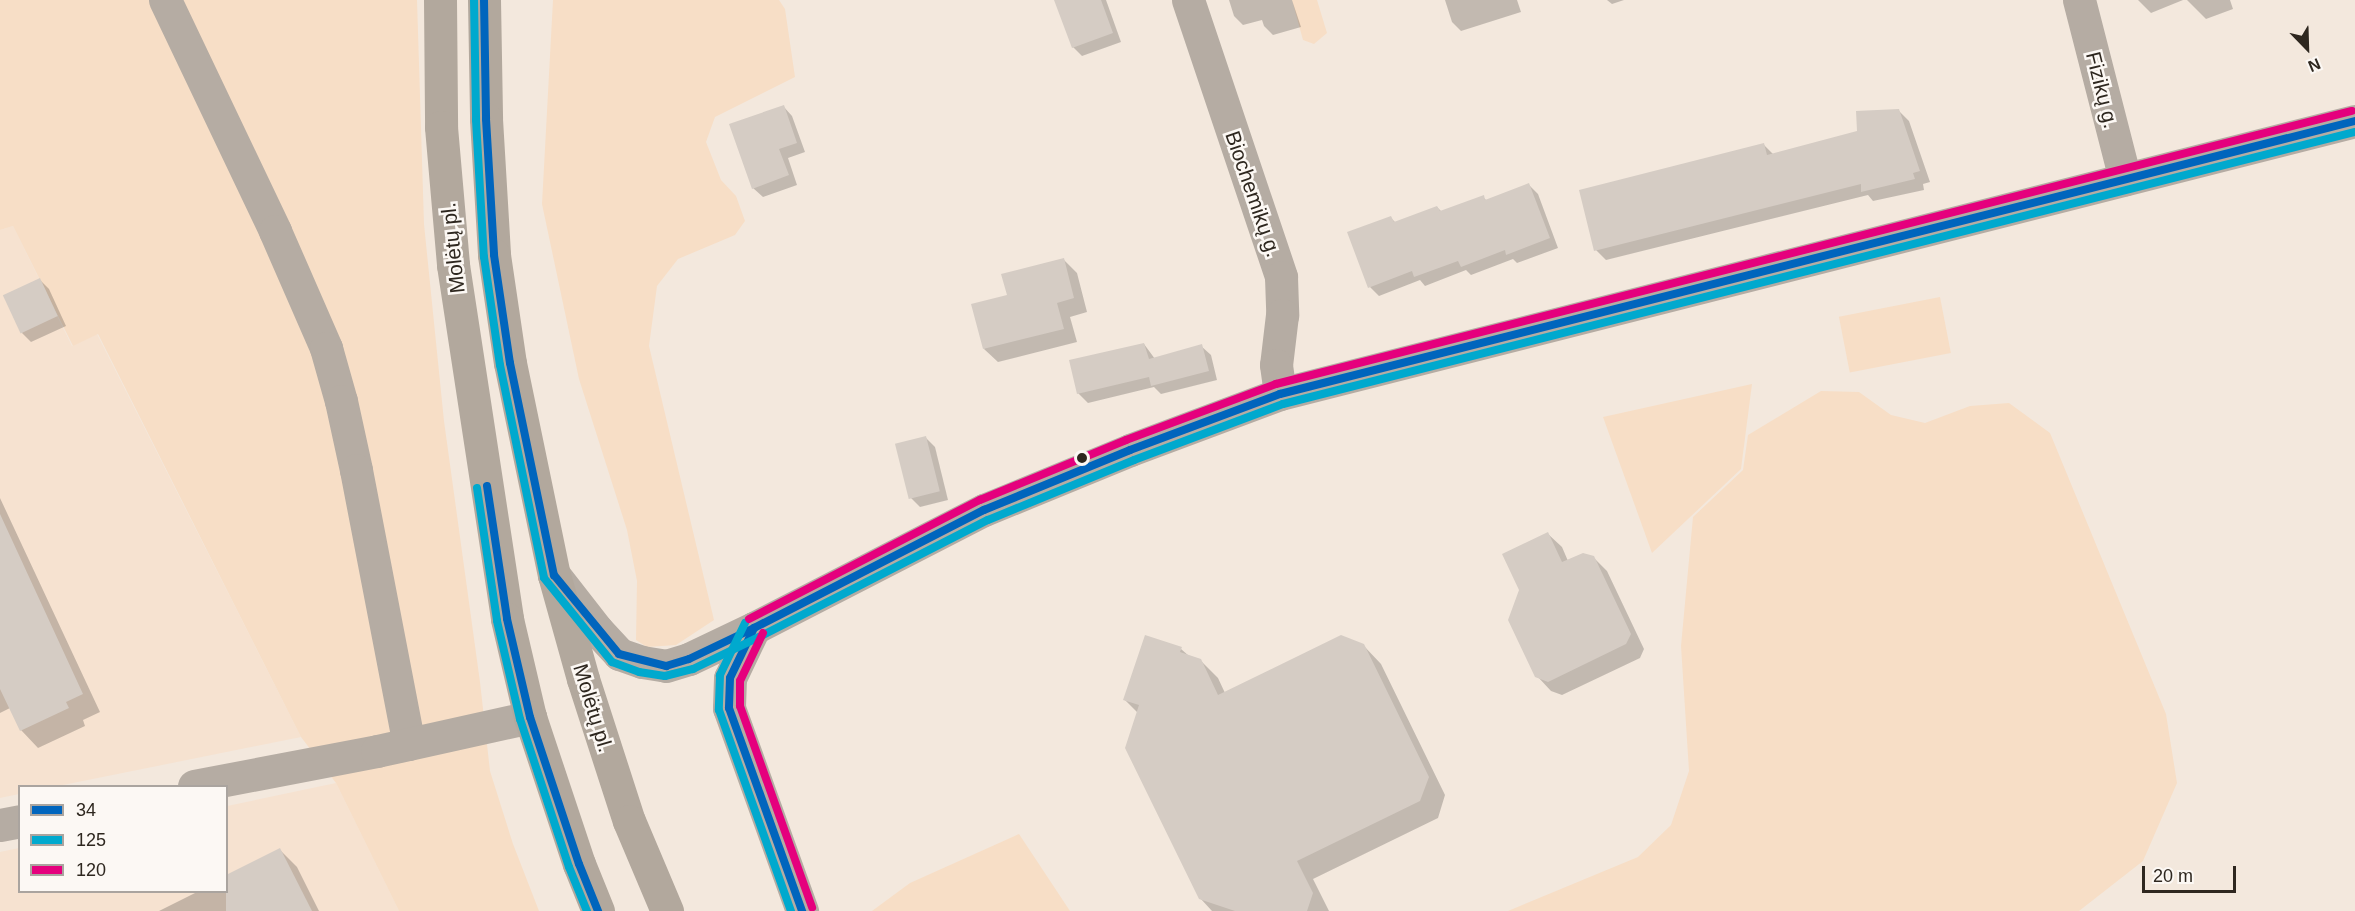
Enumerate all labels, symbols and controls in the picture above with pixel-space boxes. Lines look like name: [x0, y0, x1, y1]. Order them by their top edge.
north arrow: [2277, 18, 2337, 78]
street label: Fizikų g.: [2080, 49, 2124, 131]
text: N: [2306, 55, 2323, 75]
street label: Biochemikų g.: [1220, 128, 1286, 260]
street label: Molėtų pl.: [436, 201, 470, 295]
unlabelled marker: [1076, 452, 1088, 464]
street label: Molėtų pl.: [568, 661, 618, 755]
legend: [18, 785, 228, 893]
text: 34: [76, 800, 96, 820]
text: 125: [76, 830, 106, 850]
scale bar: [2145, 854, 2240, 892]
text: 120: [76, 860, 106, 880]
text: 20 m: [2153, 866, 2193, 886]

